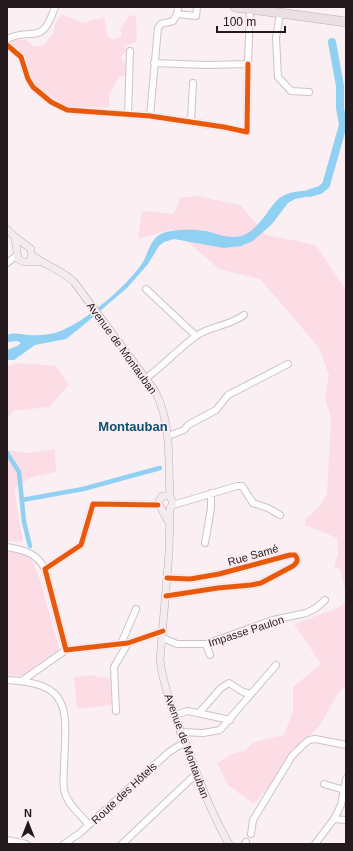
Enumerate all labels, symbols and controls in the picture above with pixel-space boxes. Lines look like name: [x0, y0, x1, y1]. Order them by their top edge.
scale bar: [217, 8, 285, 34]
text: 100 m: [223, 15, 256, 29]
street label: Avenue de Montauban: [85, 300, 159, 396]
district label: Montauban: [98, 419, 168, 434]
street label: Rue Samé: [226, 542, 280, 568]
street label: Impasse Paulon: [207, 613, 285, 649]
street label: Avenue de Montauban: [162, 692, 212, 800]
street label: Route des Hôtels: [89, 760, 159, 826]
north arrow: [8, 803, 48, 843]
text: N: [24, 807, 32, 819]

